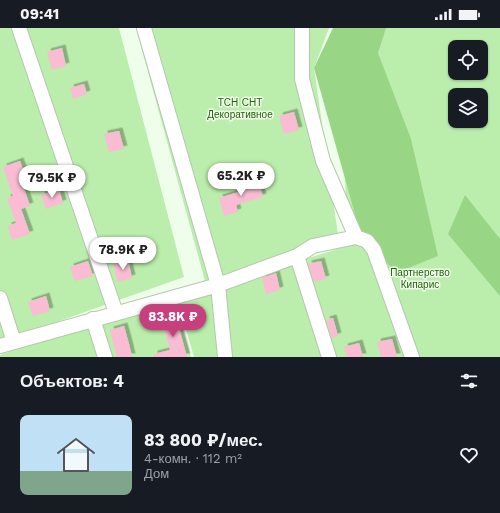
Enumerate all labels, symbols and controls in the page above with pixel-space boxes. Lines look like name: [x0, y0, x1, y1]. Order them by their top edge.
text: 09:41: [20, 5, 59, 23]
map controls: [448, 40, 488, 128]
button: locate: [448, 40, 488, 80]
button: layers: [448, 88, 488, 128]
park label: ТСН СНТ Декоративное: [207, 97, 273, 120]
pin: 65.2K ₽: [204, 163, 278, 197]
pin: 79.5K ₽: [15, 165, 89, 199]
text: 65.2K ₽: [217, 168, 265, 183]
text: 79.5K ₽: [28, 170, 76, 185]
pin: 78.9K ₽: [86, 237, 160, 271]
text: 78.9K ₽: [98, 242, 148, 257]
park label: Партнерство Кипарис: [390, 267, 450, 290]
pin: 83.8K ₽: [136, 304, 210, 338]
text: 83.8K ₽: [148, 309, 198, 324]
icon: filters: [458, 370, 480, 392]
text: Объектов: 4: [20, 371, 124, 391]
text: 83 800 ₽/мес.: [144, 430, 263, 450]
icon: home: [52, 431, 100, 479]
icon: heart: [458, 444, 480, 466]
text: 4-комн. · 112 m²: [144, 451, 242, 466]
text: Дом: [144, 466, 169, 481]

